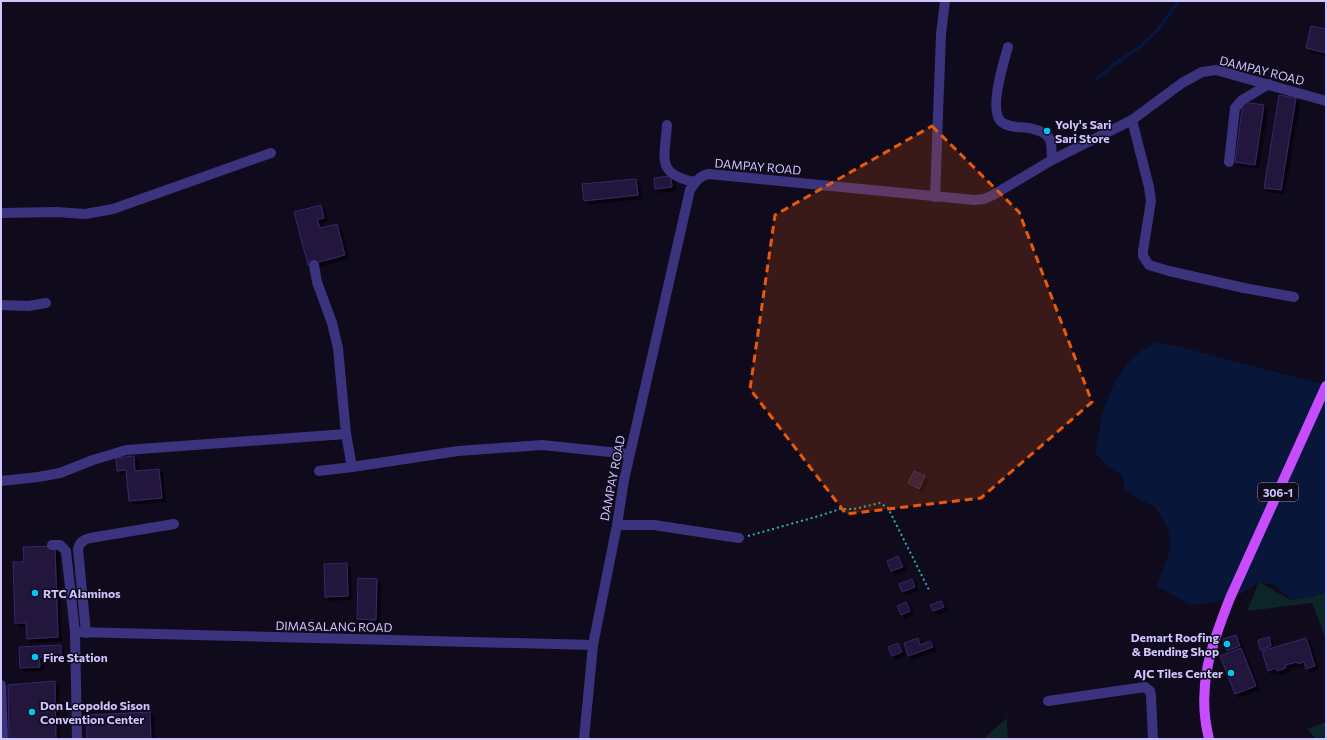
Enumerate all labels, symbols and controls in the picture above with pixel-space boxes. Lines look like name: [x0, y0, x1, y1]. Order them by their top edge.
street label: DAMPAY ROAD: [1218, 53, 1306, 87]
place label: Yoly's Sari Sari Store: [1055, 117, 1111, 145]
marker: Yoly's Sari Sari Store: [1042, 126, 1052, 136]
street label: DAMPAY ROAD: [714, 155, 802, 177]
street label: DAMPAY ROAD: [597, 434, 627, 522]
road number: 306-1: [1258, 483, 1298, 501]
place label: RTC Alaminos: [43, 586, 121, 600]
marker: RTC Alaminos: [30, 588, 40, 598]
street label: DIMASALANG ROAD: [275, 618, 393, 634]
place label: Demart Roofing & Bending Shop: [1131, 630, 1219, 658]
marker: Demart Roofing & Bending Shop: [1222, 639, 1232, 649]
place label: Fire Station: [43, 650, 108, 664]
marker: Fire Station: [30, 652, 40, 662]
place label: AJC Tiles Center: [1134, 666, 1223, 681]
marker: AJC Tiles Center: [1226, 668, 1236, 678]
place label: Don Leopoldo Sison Convention Center: [40, 698, 150, 726]
marker: Don Leopoldo Sison Convention Center: [27, 707, 37, 717]

